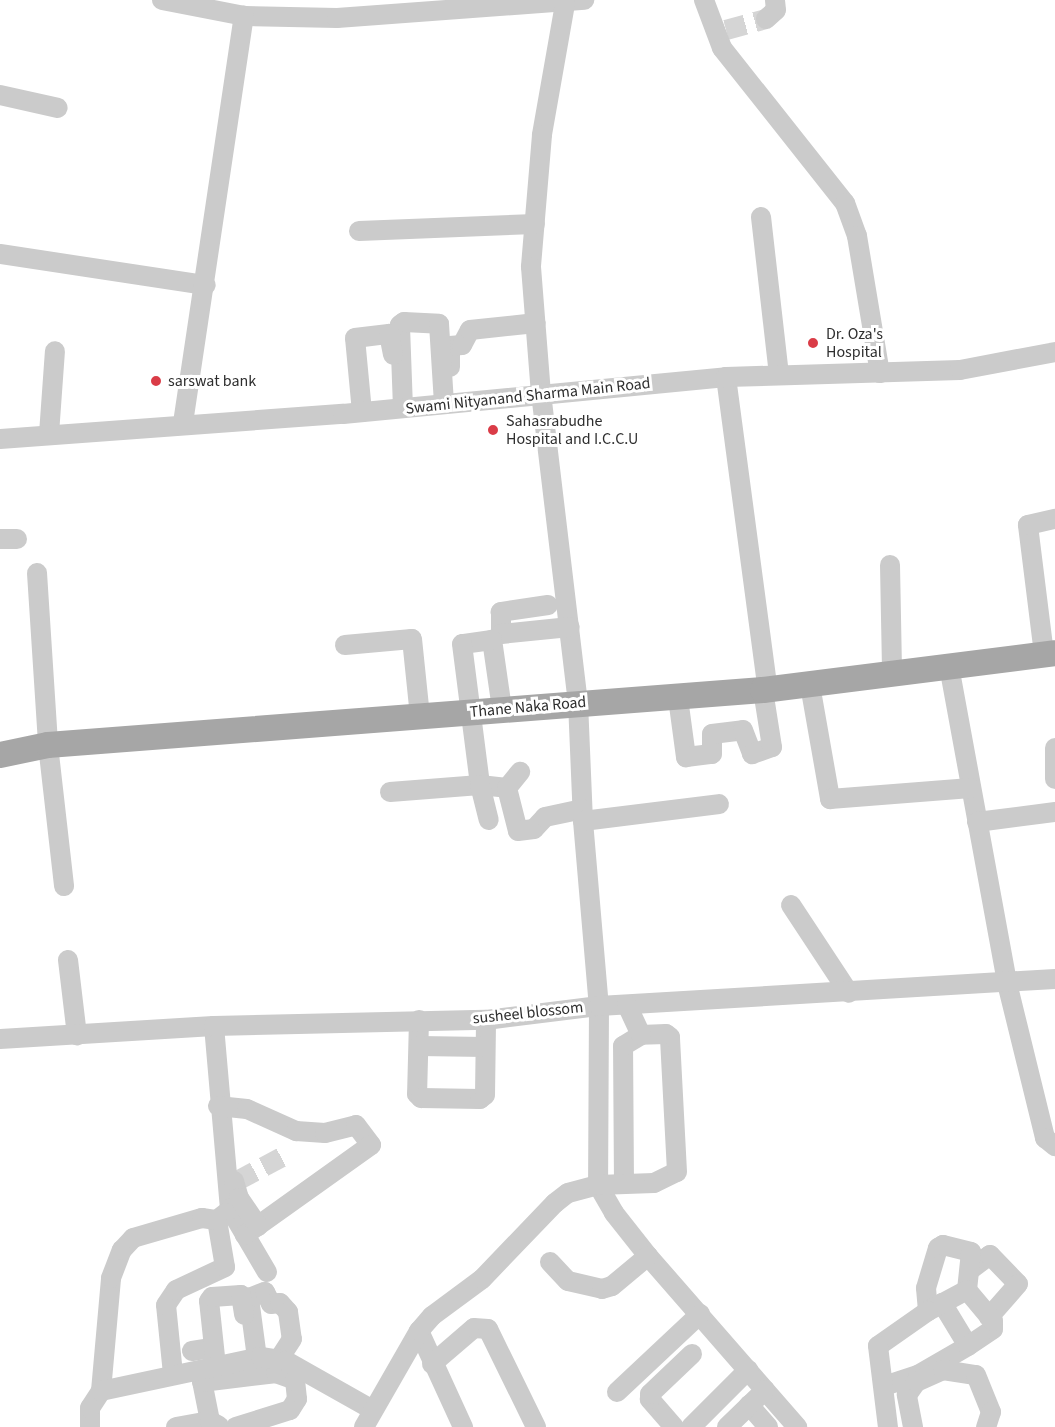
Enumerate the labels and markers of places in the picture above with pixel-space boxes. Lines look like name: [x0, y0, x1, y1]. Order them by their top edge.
place label: Dr. Oza's Hospital: [826, 324, 883, 362]
marker: Dr. Oza's Hospital: [804, 334, 822, 352]
place label: sarswat bank: [168, 371, 256, 391]
marker: sarswat bank: [149, 374, 163, 388]
place label: Sahasrabudhe Hospital and I.C.C.U: [506, 411, 638, 449]
marker: Sahasrabudhe Hospital and I.C.C.U: [484, 421, 502, 439]

